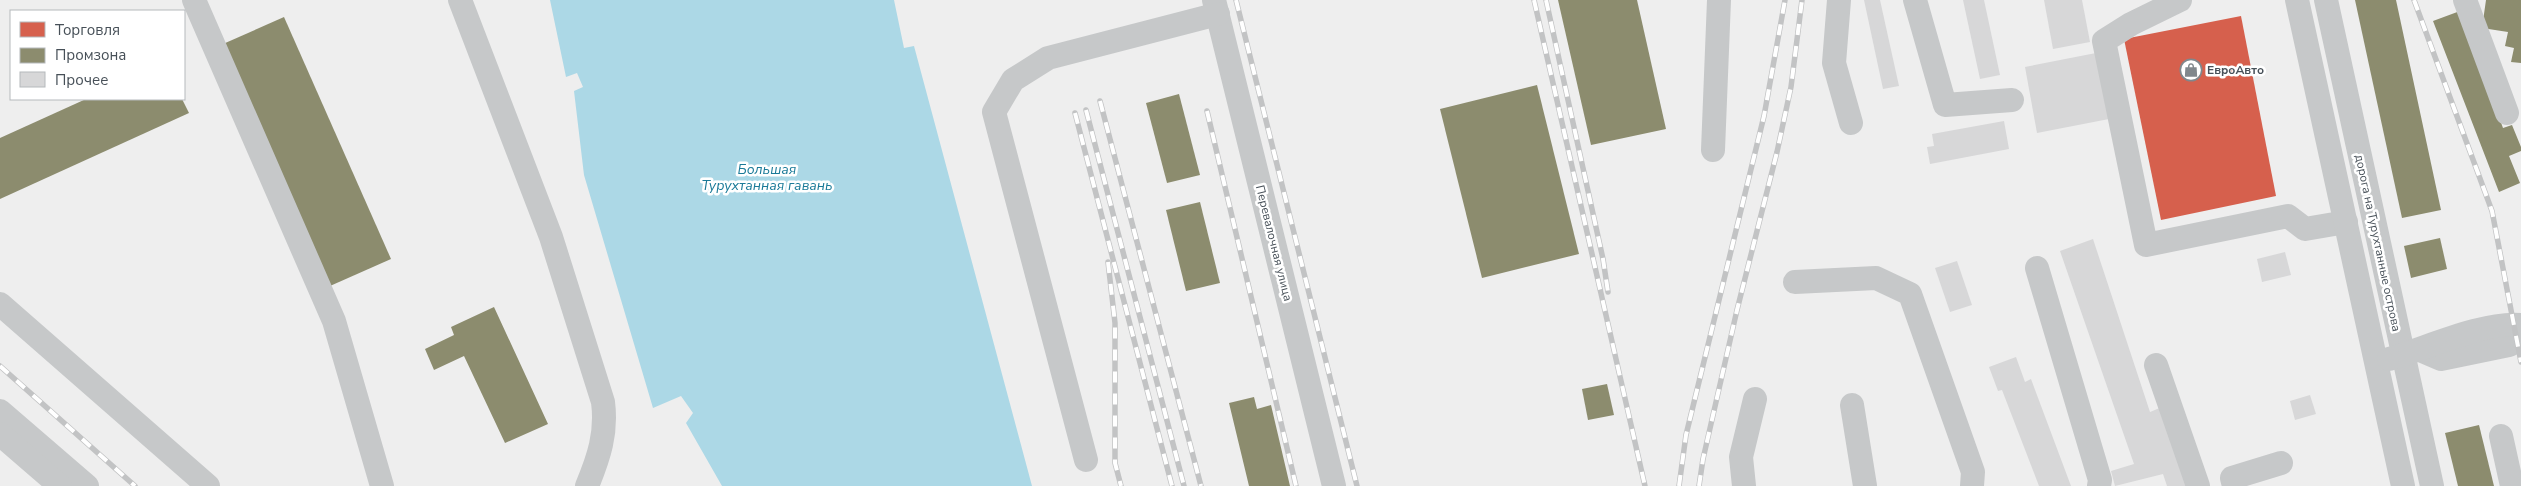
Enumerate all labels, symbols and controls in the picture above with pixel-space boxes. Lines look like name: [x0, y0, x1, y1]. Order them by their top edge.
legend: [10, 10, 185, 100]
text: Торговля: [55, 20, 120, 40]
text: Промзона: [55, 45, 126, 65]
shop icon: ЕвроАвто: [2179, 58, 2203, 82]
place label: ЕвроАвто: [2207, 62, 2264, 78]
text: Прочее: [55, 70, 108, 90]
street label: дорога на Турухтанные острова: [2351, 153, 2405, 333]
water label: Большая Турухтанная гавань: [701, 160, 833, 195]
street label: Перевалочная улица: [1252, 183, 1296, 303]

